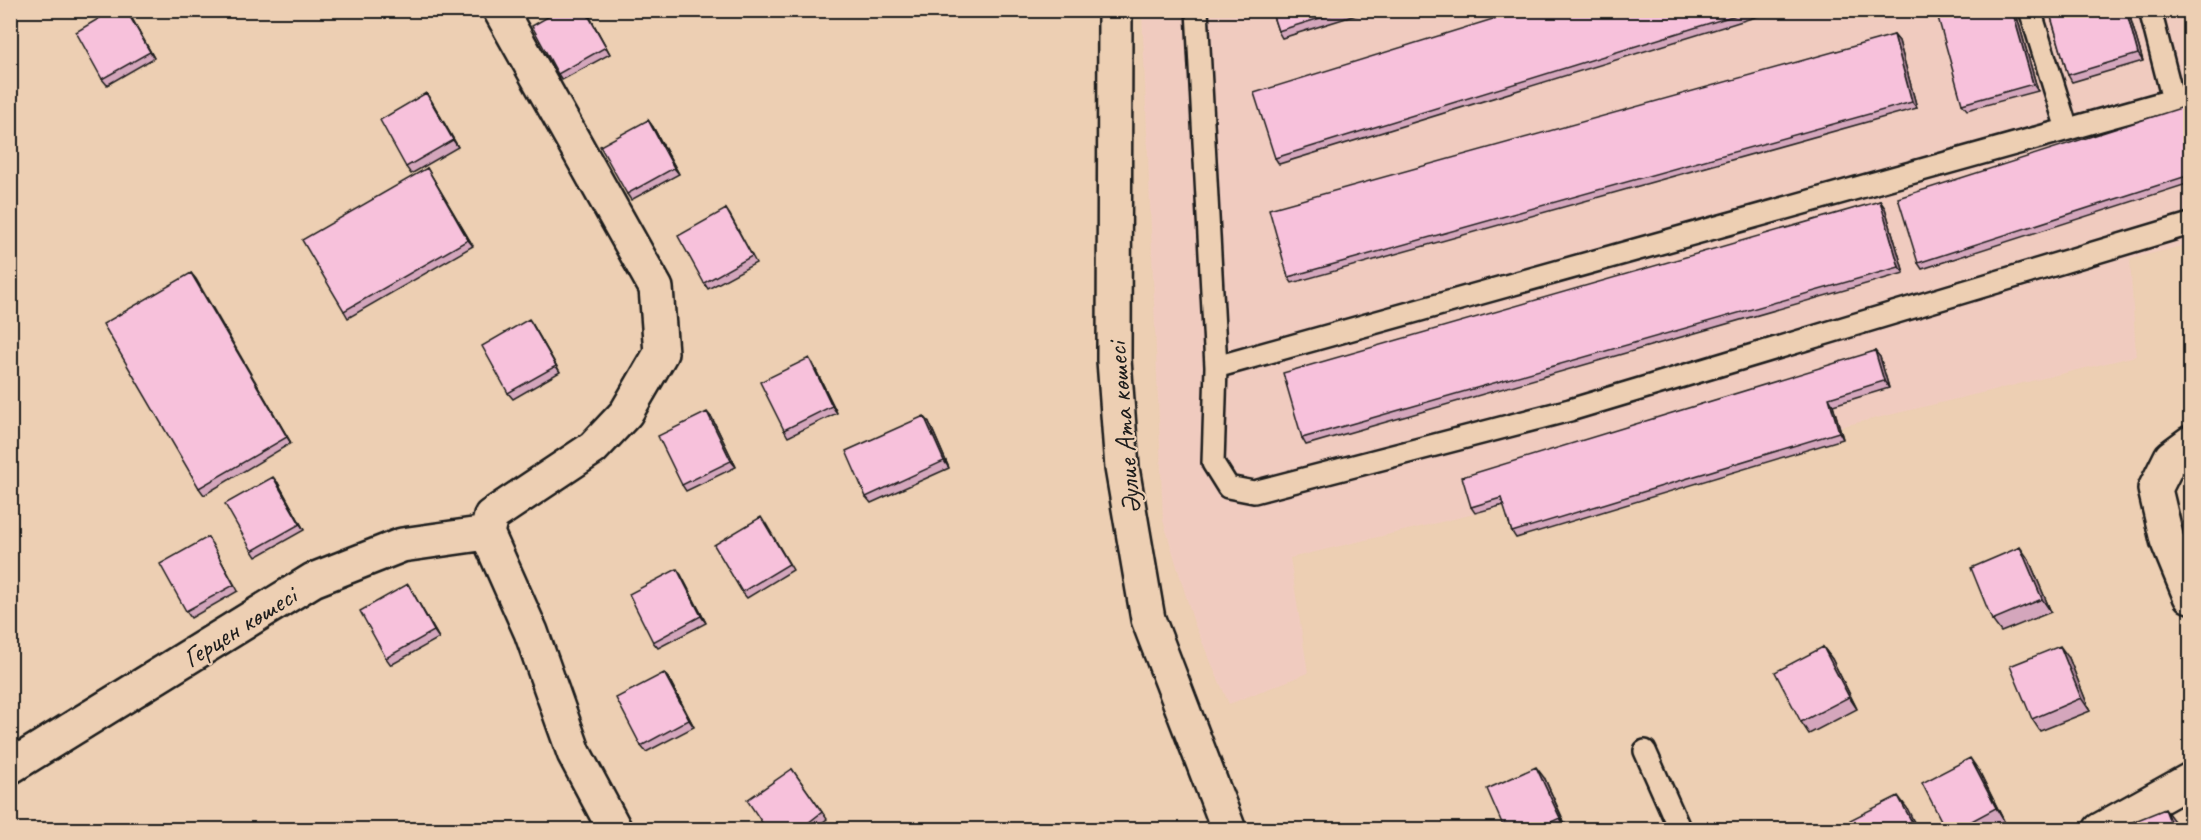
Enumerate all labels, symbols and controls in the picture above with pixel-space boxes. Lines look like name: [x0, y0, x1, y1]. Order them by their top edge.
street label: Әулие Ата көшесі: [1098, 337, 1148, 515]
street label: Герцен көшесі: [176, 576, 306, 675]

